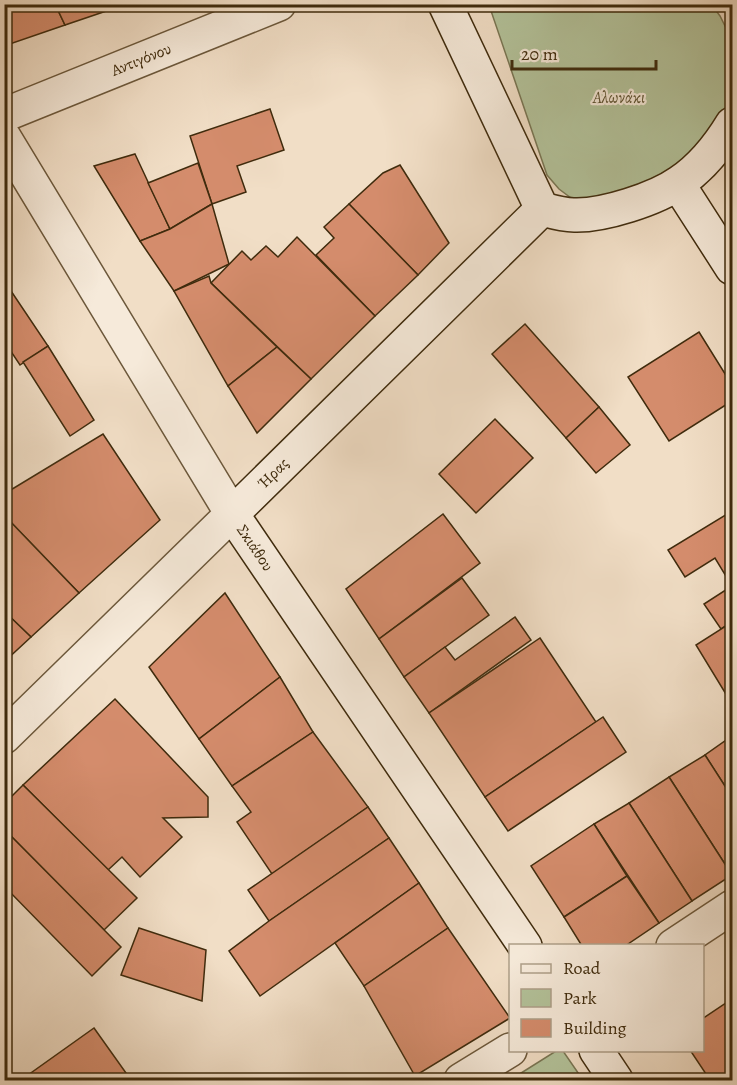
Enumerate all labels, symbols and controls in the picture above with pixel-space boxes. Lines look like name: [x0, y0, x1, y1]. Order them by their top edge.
scale bar: [512, 33, 656, 71]
street label: Αντιγόνου: [107, 38, 174, 82]
text: 20 m: [521, 42, 558, 66]
park label: Αλωνάκι: [592, 87, 645, 109]
street label: Ήρας: [253, 453, 294, 494]
street label: Σκιάθου: [231, 520, 279, 576]
legend: [509, 944, 704, 1052]
text: Road: [563, 956, 601, 980]
text: Park: [563, 986, 597, 1010]
text: Building: [563, 1016, 627, 1040]

